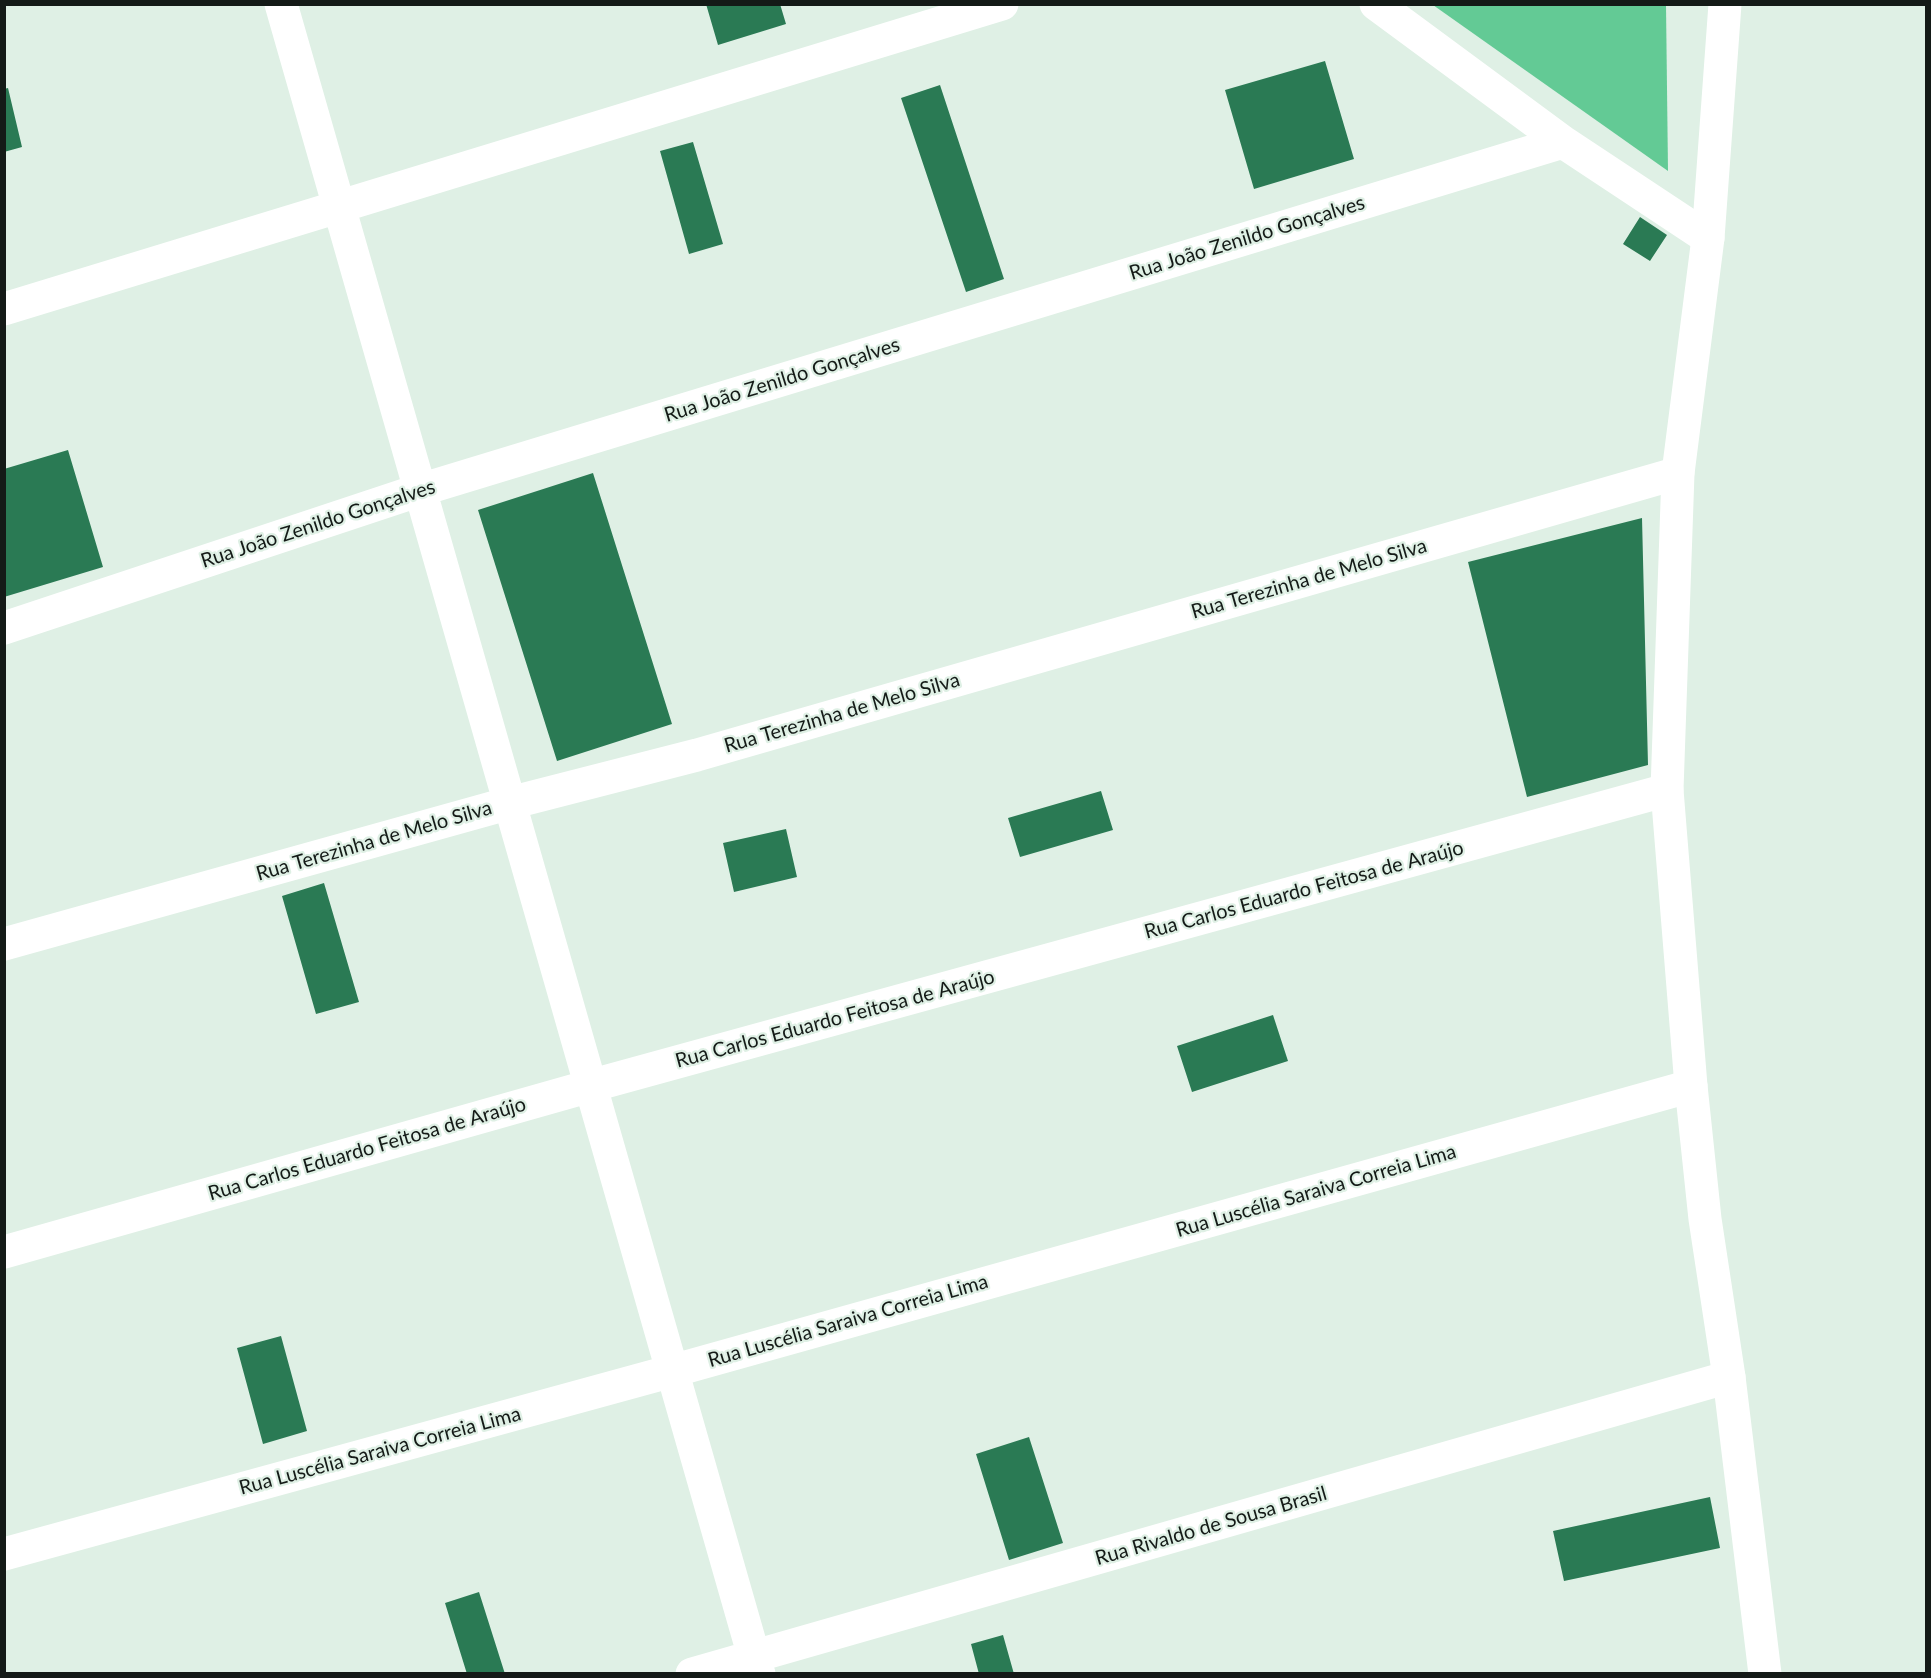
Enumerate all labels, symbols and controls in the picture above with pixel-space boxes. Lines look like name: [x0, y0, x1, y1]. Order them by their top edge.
street label: Rua João Zenildo Gonçalves: [1126, 191, 1368, 285]
street label: Rua João Zenildo Gonçalves: [661, 333, 903, 427]
street label: Rua João Zenildo Gonçalves: [198, 475, 438, 573]
street label: Rua Terezinha de Melo Silva: [1188, 534, 1430, 624]
street label: Rua Terezinha de Melo Silva: [721, 668, 963, 758]
street label: Rua Terezinha de Melo Silva: [253, 796, 495, 886]
street label: Rua Carlos Eduardo Feitosa de Araújo: [1142, 836, 1466, 944]
street label: Rua Carlos Eduardo Feitosa de Araújo: [673, 965, 997, 1073]
street label: Rua Carlos Eduardo Feitosa de Araújo: [205, 1092, 529, 1206]
street label: Rua Luscélia Saraiva Correia Lima: [1173, 1139, 1459, 1243]
street label: Rua Luscélia Saraiva Correia Lima: [705, 1269, 991, 1373]
street label: Rua Luscélia Saraiva Correia Lima: [237, 1402, 523, 1500]
street label: Rua Rivaldo de Sousa Brasil: [1092, 1481, 1330, 1571]

